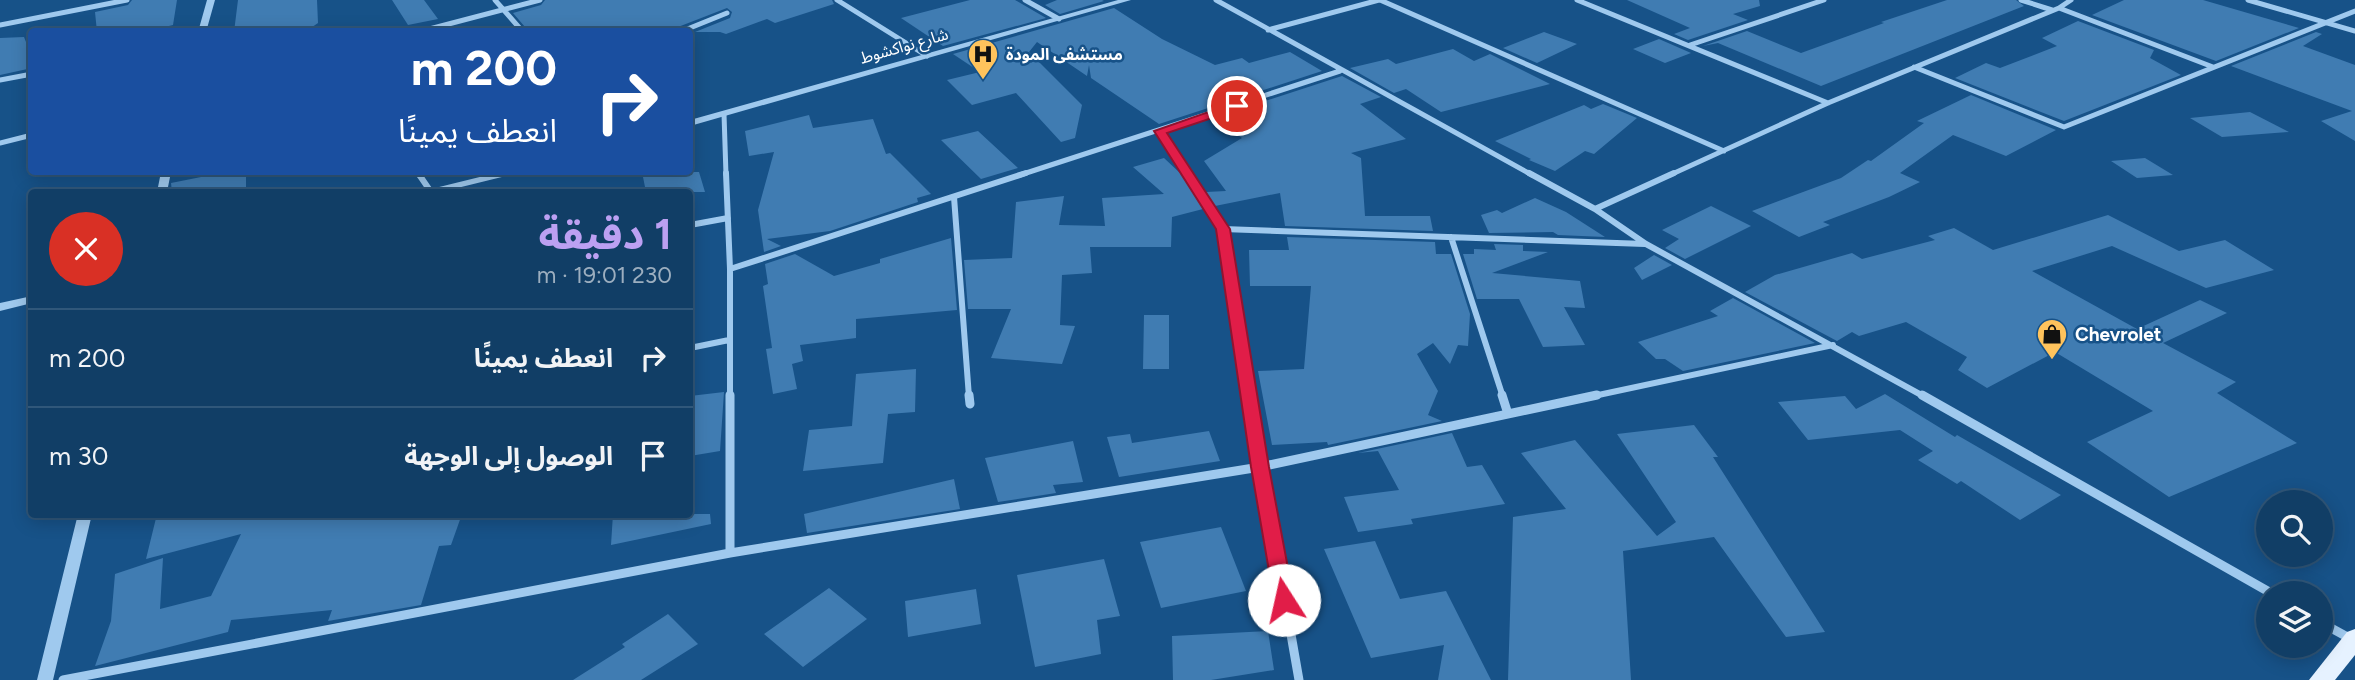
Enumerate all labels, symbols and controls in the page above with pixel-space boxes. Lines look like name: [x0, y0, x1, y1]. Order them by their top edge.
street label: شارع نواكشوط: [858, 24, 951, 71]
hospital icon: مستشفى المودة: [966, 37, 1000, 81]
text: 200 m: [411, 38, 557, 97]
place label: مستشفى المودة: [1006, 45, 1123, 64]
icon: right: [581, 56, 672, 147]
pin: [1207, 76, 1267, 136]
icon: arrive: [1218, 87, 1256, 125]
text: انعطف يمينًا: [398, 112, 557, 150]
text: 1 دقيقة: [539, 209, 672, 260]
button: close: [49, 212, 123, 286]
text: 230 m · 19:01: [537, 261, 672, 289]
shop icon: Chevrolet: [2035, 317, 2069, 361]
place label: Chevrolet: [2075, 323, 2162, 346]
icon: right: [634, 339, 672, 377]
text: 200 m: [49, 342, 125, 374]
text: انعطف يمينًا: [474, 342, 613, 374]
icon: arrive: [634, 437, 672, 475]
text: 30 m: [49, 440, 108, 472]
text: الوصول إلى الوجهة: [404, 440, 613, 472]
map controls: [2256, 490, 2333, 658]
button: search: [2256, 490, 2333, 567]
position arrow: [1247, 563, 1321, 637]
button: layers: [2256, 581, 2333, 658]

